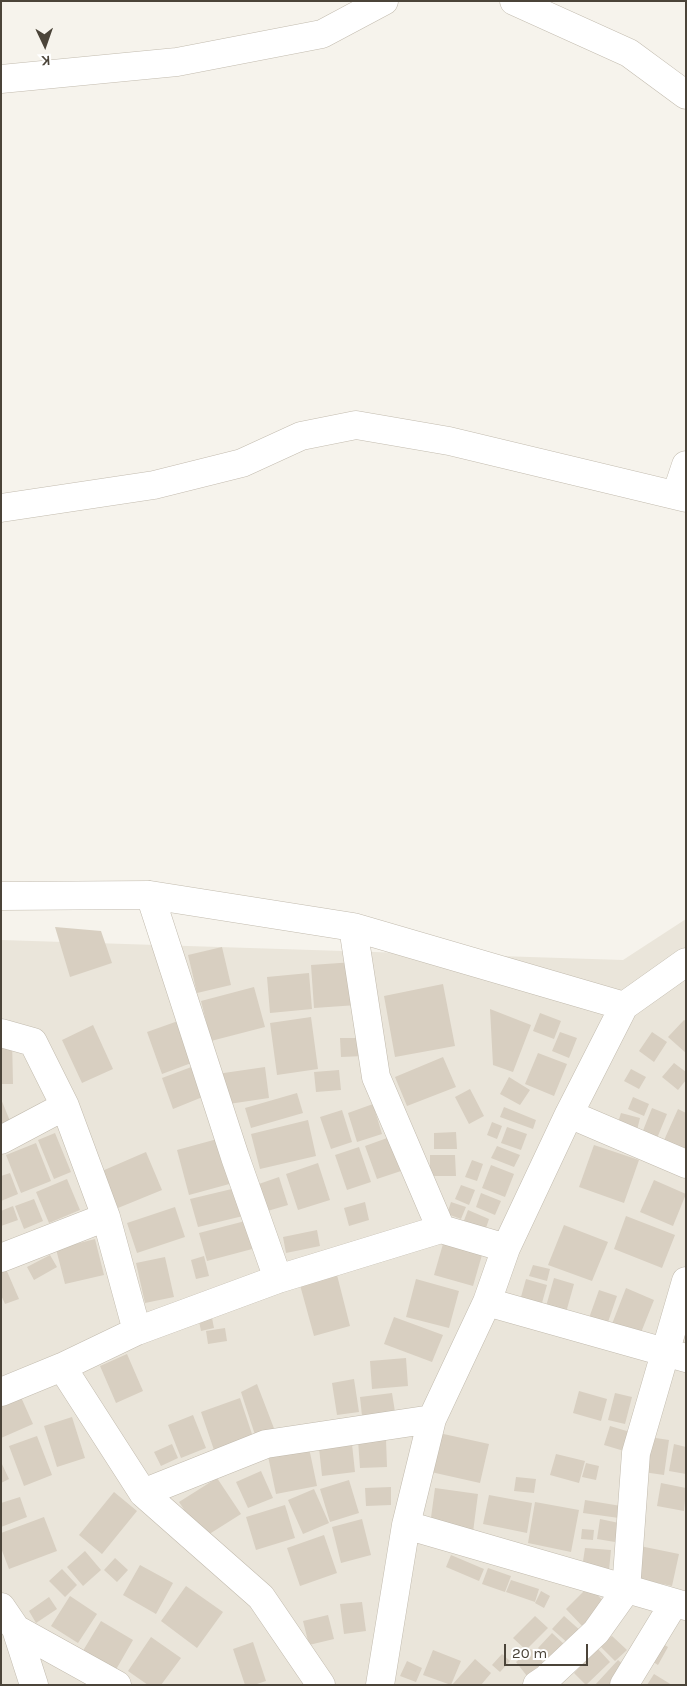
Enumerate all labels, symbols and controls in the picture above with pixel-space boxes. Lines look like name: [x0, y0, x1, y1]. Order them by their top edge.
north arrow: [20, 20, 70, 70]
text: K: [41, 52, 51, 69]
scale bar: [507, 1634, 591, 1666]
text: 20 m: [512, 1644, 547, 1662]

